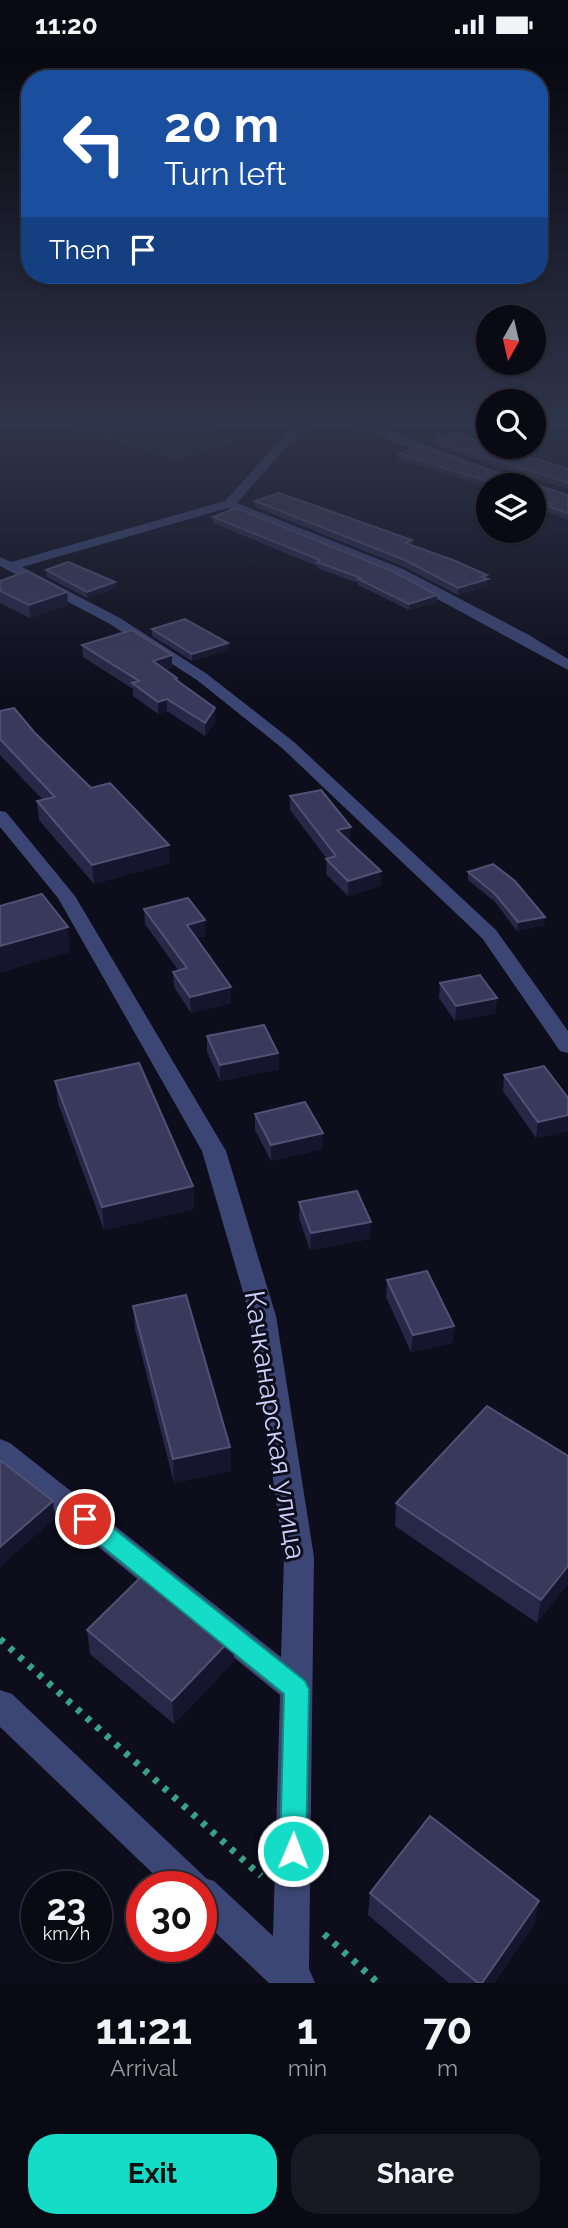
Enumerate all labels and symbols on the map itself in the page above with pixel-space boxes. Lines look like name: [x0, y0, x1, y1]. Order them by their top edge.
north arrow: [476, 305, 546, 375]
street label: Качканарская улица: [237, 1288, 313, 1562]
pin: [55, 1489, 115, 1549]
position arrow: [256, 1814, 330, 1888]
speed limit sign: 30: [126, 1871, 217, 1962]

